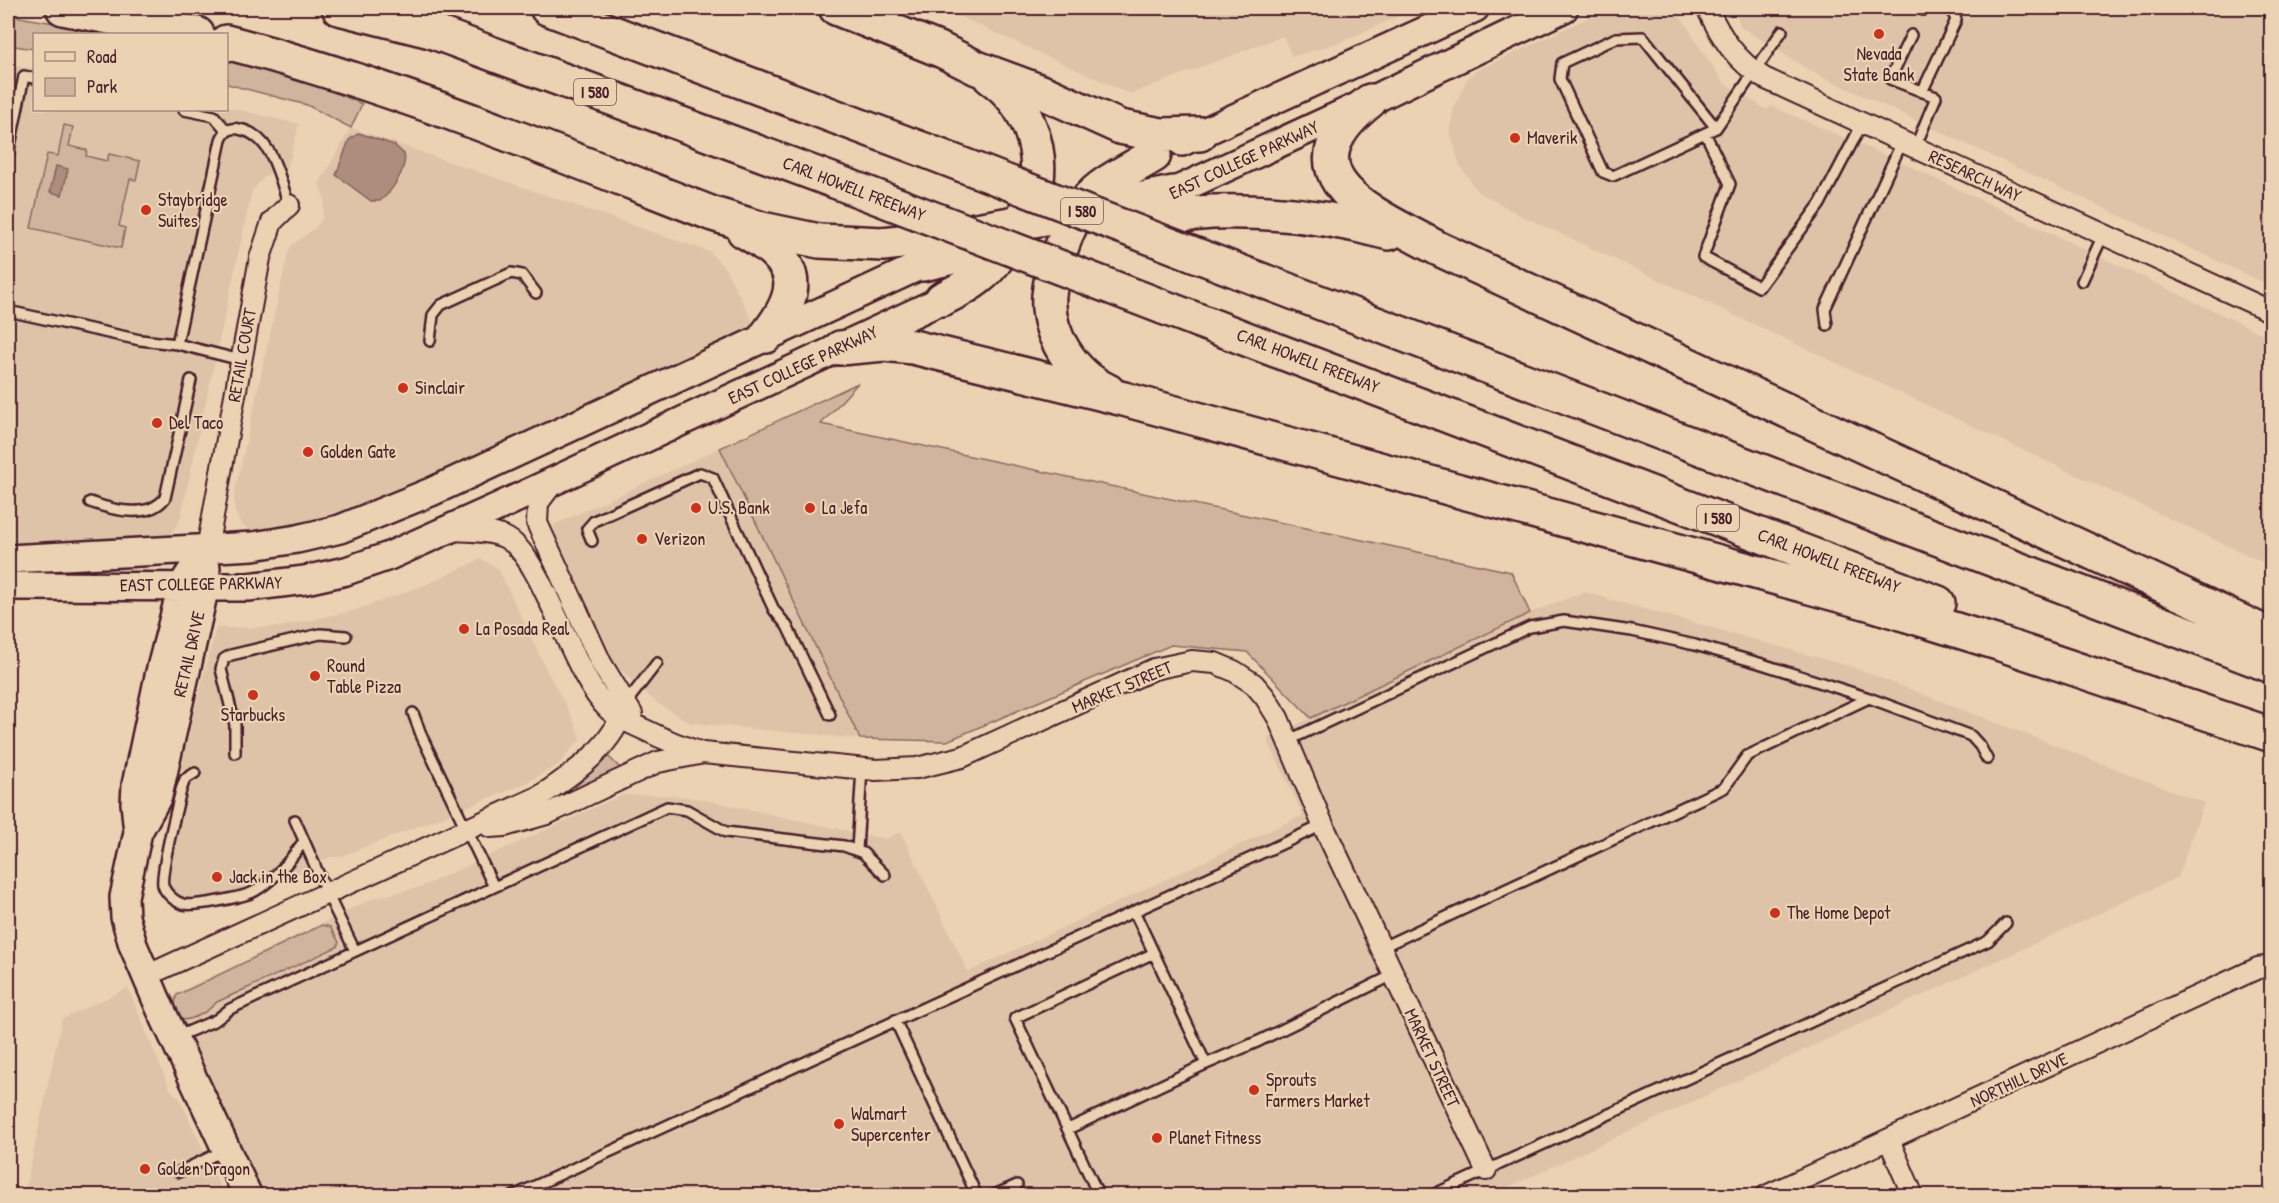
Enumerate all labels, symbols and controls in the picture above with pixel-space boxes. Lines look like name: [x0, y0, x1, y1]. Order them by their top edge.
marker: Nevada State Bank: [1872, 27, 1886, 41]
legend: [33, 33, 228, 111]
place label: Nevada State Bank: [1844, 41, 1915, 87]
text: Road: [87, 44, 117, 69]
text: Park: [87, 74, 118, 99]
road number: I 580: [574, 79, 616, 105]
street label: EAST COLLEGE PARKWAY: [1165, 114, 1323, 205]
place label: Maverik: [1527, 125, 1578, 150]
marker: Maverik: [1508, 131, 1522, 145]
street label: RESEARCH WAY: [1925, 143, 2026, 208]
street label: CARL HOWELL FREEWAY: [779, 150, 929, 227]
place label: Staybridge Suites: [158, 187, 228, 233]
road number: I 580: [1061, 198, 1103, 224]
marker: Staybridge Suites: [139, 203, 153, 217]
street label: RETAIL COURT: [221, 306, 262, 404]
street label: EAST COLLEGE PARKWAY: [724, 319, 882, 410]
street label: CARL HOWELL FREEWAY: [1233, 322, 1383, 399]
place label: Sinclair: [415, 375, 465, 400]
marker: Sinclair: [396, 381, 410, 395]
place label: Del Taco: [169, 410, 223, 435]
marker: Del Taco: [150, 416, 164, 430]
place label: Golden Gate: [320, 439, 396, 464]
marker: Golden Gate: [301, 445, 315, 459]
place label: U.S. Bank: [708, 495, 770, 520]
place label: La Jefa: [822, 495, 867, 520]
marker: U.S. Bank: [689, 501, 703, 515]
marker: La Jefa: [803, 501, 817, 515]
road number: I 580: [1697, 505, 1739, 531]
street label: CARL HOWELL FREEWAY: [1754, 522, 1904, 599]
place label: Verizon: [654, 526, 705, 551]
marker: Verizon: [635, 532, 649, 546]
street label: EAST COLLEGE PARKWAY: [120, 570, 282, 597]
street label: RETAIL DRIVE: [166, 608, 211, 699]
place label: La Posada Real: [476, 616, 569, 641]
marker: La Posada Real: [457, 622, 471, 636]
place label: Round Table Pizza: [327, 653, 401, 699]
street label: MARKET STREET: [1068, 654, 1176, 719]
marker: Round Table Pizza: [308, 669, 322, 683]
marker: Starbucks: [246, 688, 260, 702]
place label: Starbucks: [221, 702, 285, 727]
place label: Jack in the Box: [229, 864, 327, 889]
marker: Jack in the Box: [210, 870, 224, 884]
place label: The Home Depot: [1787, 900, 1891, 925]
marker: The Home Depot: [1768, 906, 1782, 920]
street label: MARKET STREET: [1399, 1004, 1467, 1112]
street label: NORTHILL DRIVE: [1966, 1046, 2072, 1113]
place label: Sprouts Farmers Market: [1265, 1067, 1370, 1113]
marker: Sprouts Farmers Market: [1247, 1083, 1261, 1097]
place label: Walmart Supercenter: [851, 1101, 931, 1147]
marker: Walmart Supercenter: [832, 1117, 846, 1131]
place label: Planet Fitness: [1169, 1125, 1261, 1150]
marker: Planet Fitness: [1150, 1131, 1164, 1145]
place label: Golden Dragon: [157, 1156, 250, 1181]
marker: Golden Dragon: [138, 1162, 152, 1176]

